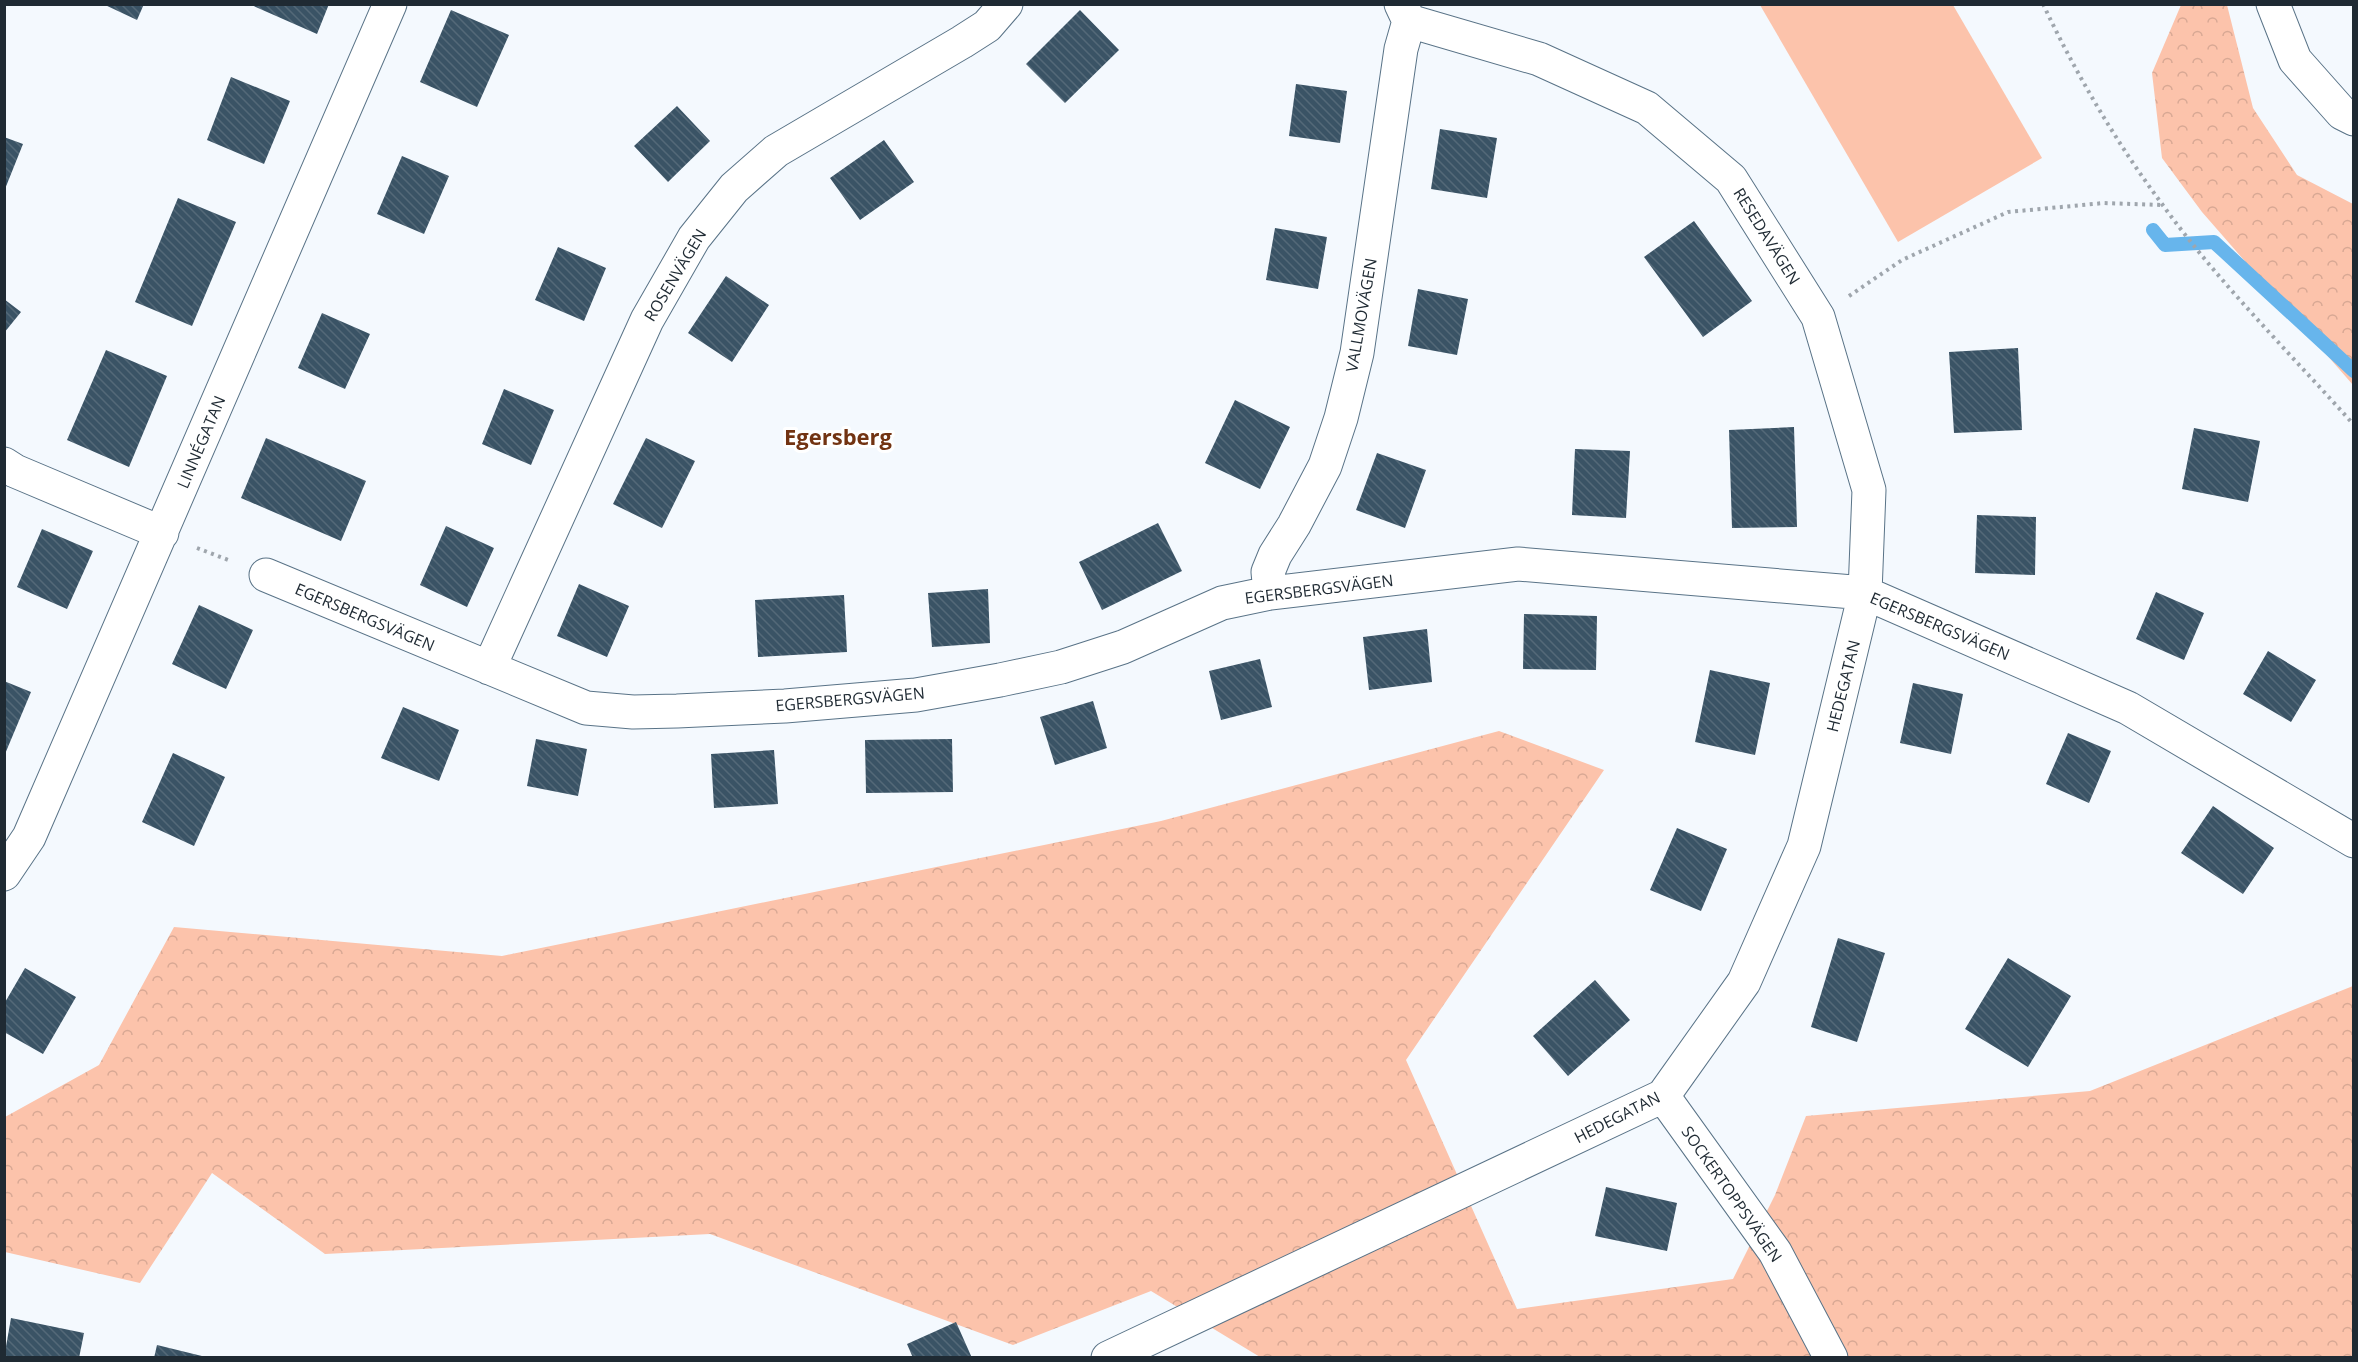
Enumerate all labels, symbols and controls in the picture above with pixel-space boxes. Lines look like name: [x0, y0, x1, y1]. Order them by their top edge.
street label: RESEDAVÄGEN: [1728, 183, 1806, 289]
street label: ROSENVÄGEN: [639, 225, 711, 325]
street label: VALLMOVÄGEN: [1340, 256, 1382, 374]
street label: LINNÉGATAN: [172, 392, 230, 492]
district label: Egersberg: [784, 421, 893, 451]
street label: EGERSBERGSVÄGEN: [1243, 569, 1395, 609]
street label: EGERSBERGSVÄGEN: [292, 578, 438, 656]
street label: EGERSBERGSVÄGEN: [1867, 587, 2013, 665]
street label: HEDEGATAN: [1821, 638, 1865, 734]
street label: EGERSBERGSVÄGEN: [774, 682, 926, 716]
street label: HEDEGATAN: [1570, 1086, 1664, 1148]
street label: SOCKERTOPPSVÄGEN: [1677, 1122, 1787, 1266]

